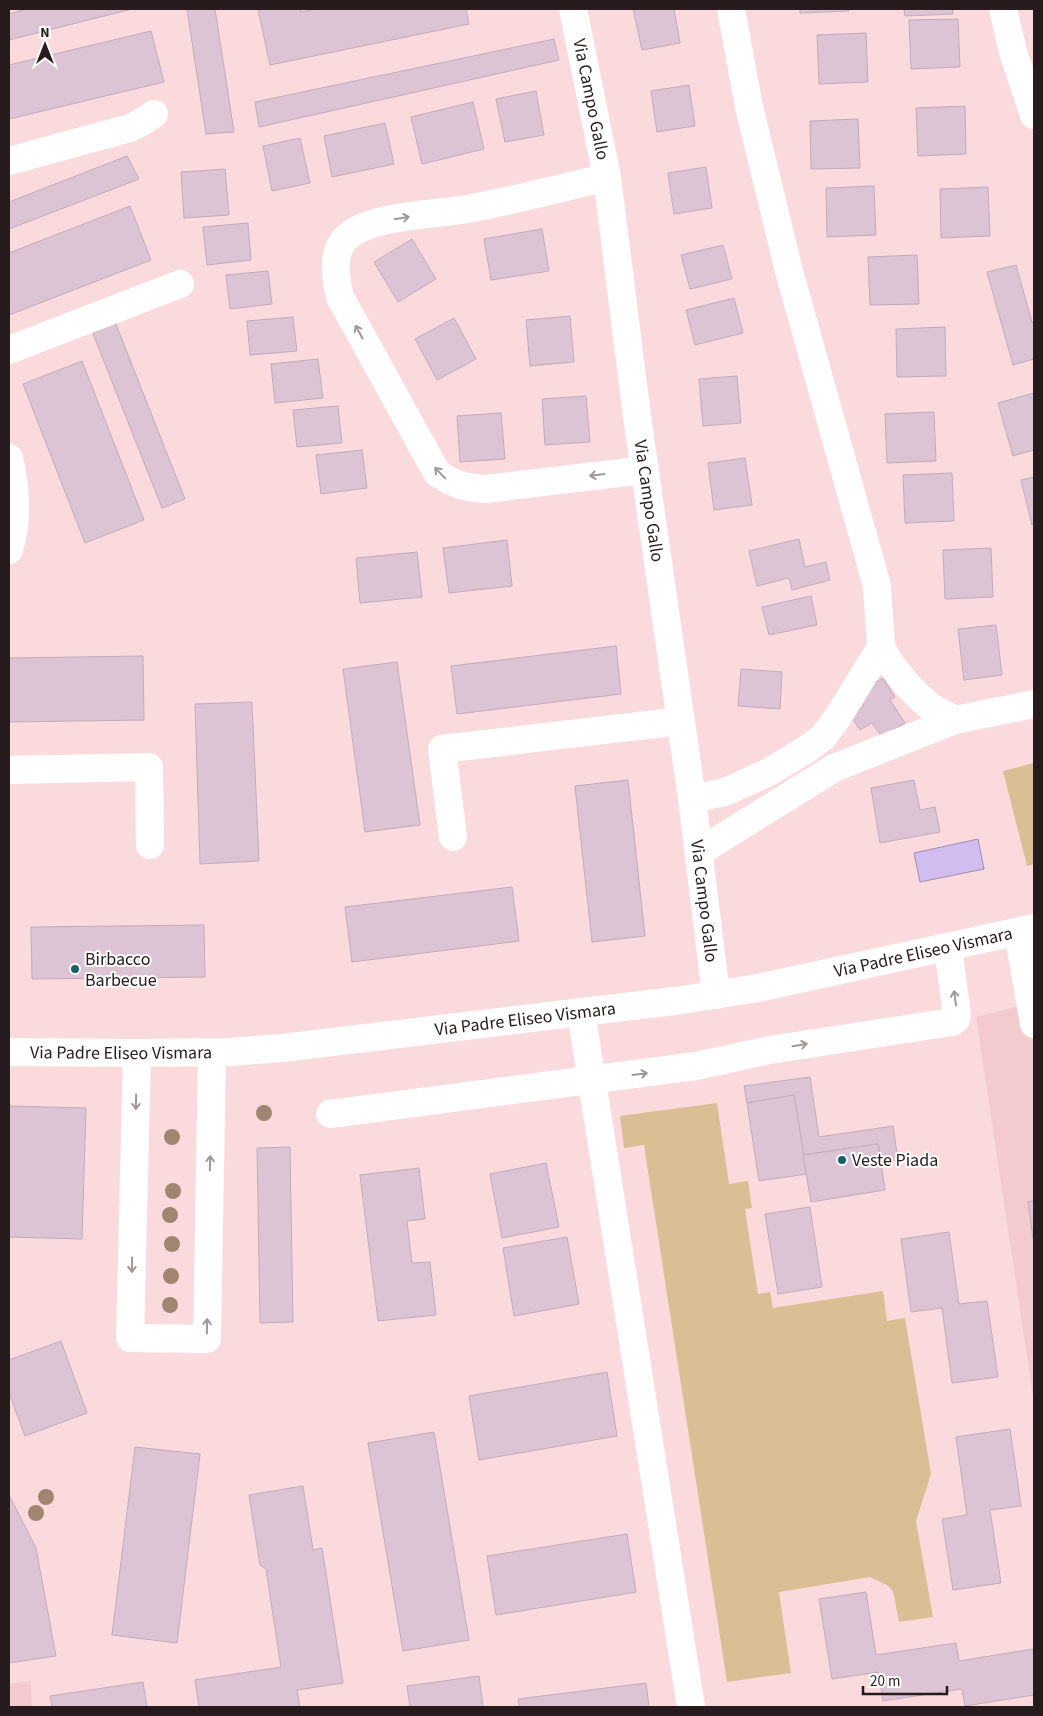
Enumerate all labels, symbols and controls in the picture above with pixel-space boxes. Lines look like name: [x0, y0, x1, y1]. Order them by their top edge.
north arrow: [20, 20, 70, 70]
text: N: [40, 23, 50, 43]
street label: Via Campo Gallo: [566, 36, 615, 162]
one-way arrow: [393, 213, 409, 223]
one-way arrow: [354, 325, 364, 340]
street label: Via Campo Gallo: [628, 438, 670, 564]
one-way arrow: [434, 467, 446, 479]
one-way arrow: [589, 470, 605, 480]
street label: Via Campo Gallo: [684, 838, 724, 964]
street label: Via Padre Eliseo Vismara: [832, 921, 1015, 984]
place label: Birbacco Barbecue: [85, 947, 157, 993]
marker: Birbacco Barbecue: [69, 963, 81, 975]
one-way arrow: [950, 990, 960, 1006]
street label: Via Padre Eliseo Vismara: [433, 996, 617, 1043]
street label: Via Padre Eliseo Vismara: [30, 1040, 212, 1066]
one-way arrow: [792, 1040, 808, 1050]
one-way arrow: [632, 1068, 648, 1078]
one-way arrow: [131, 1094, 141, 1110]
place label: Veste Piada: [852, 1148, 938, 1173]
marker: Veste Piada: [836, 1154, 848, 1166]
one-way arrow: [205, 1156, 215, 1172]
one-way arrow: [127, 1256, 137, 1272]
one-way arrow: [202, 1318, 212, 1334]
scale bar: [863, 1664, 947, 1696]
text: 20 m: [870, 1671, 900, 1692]

